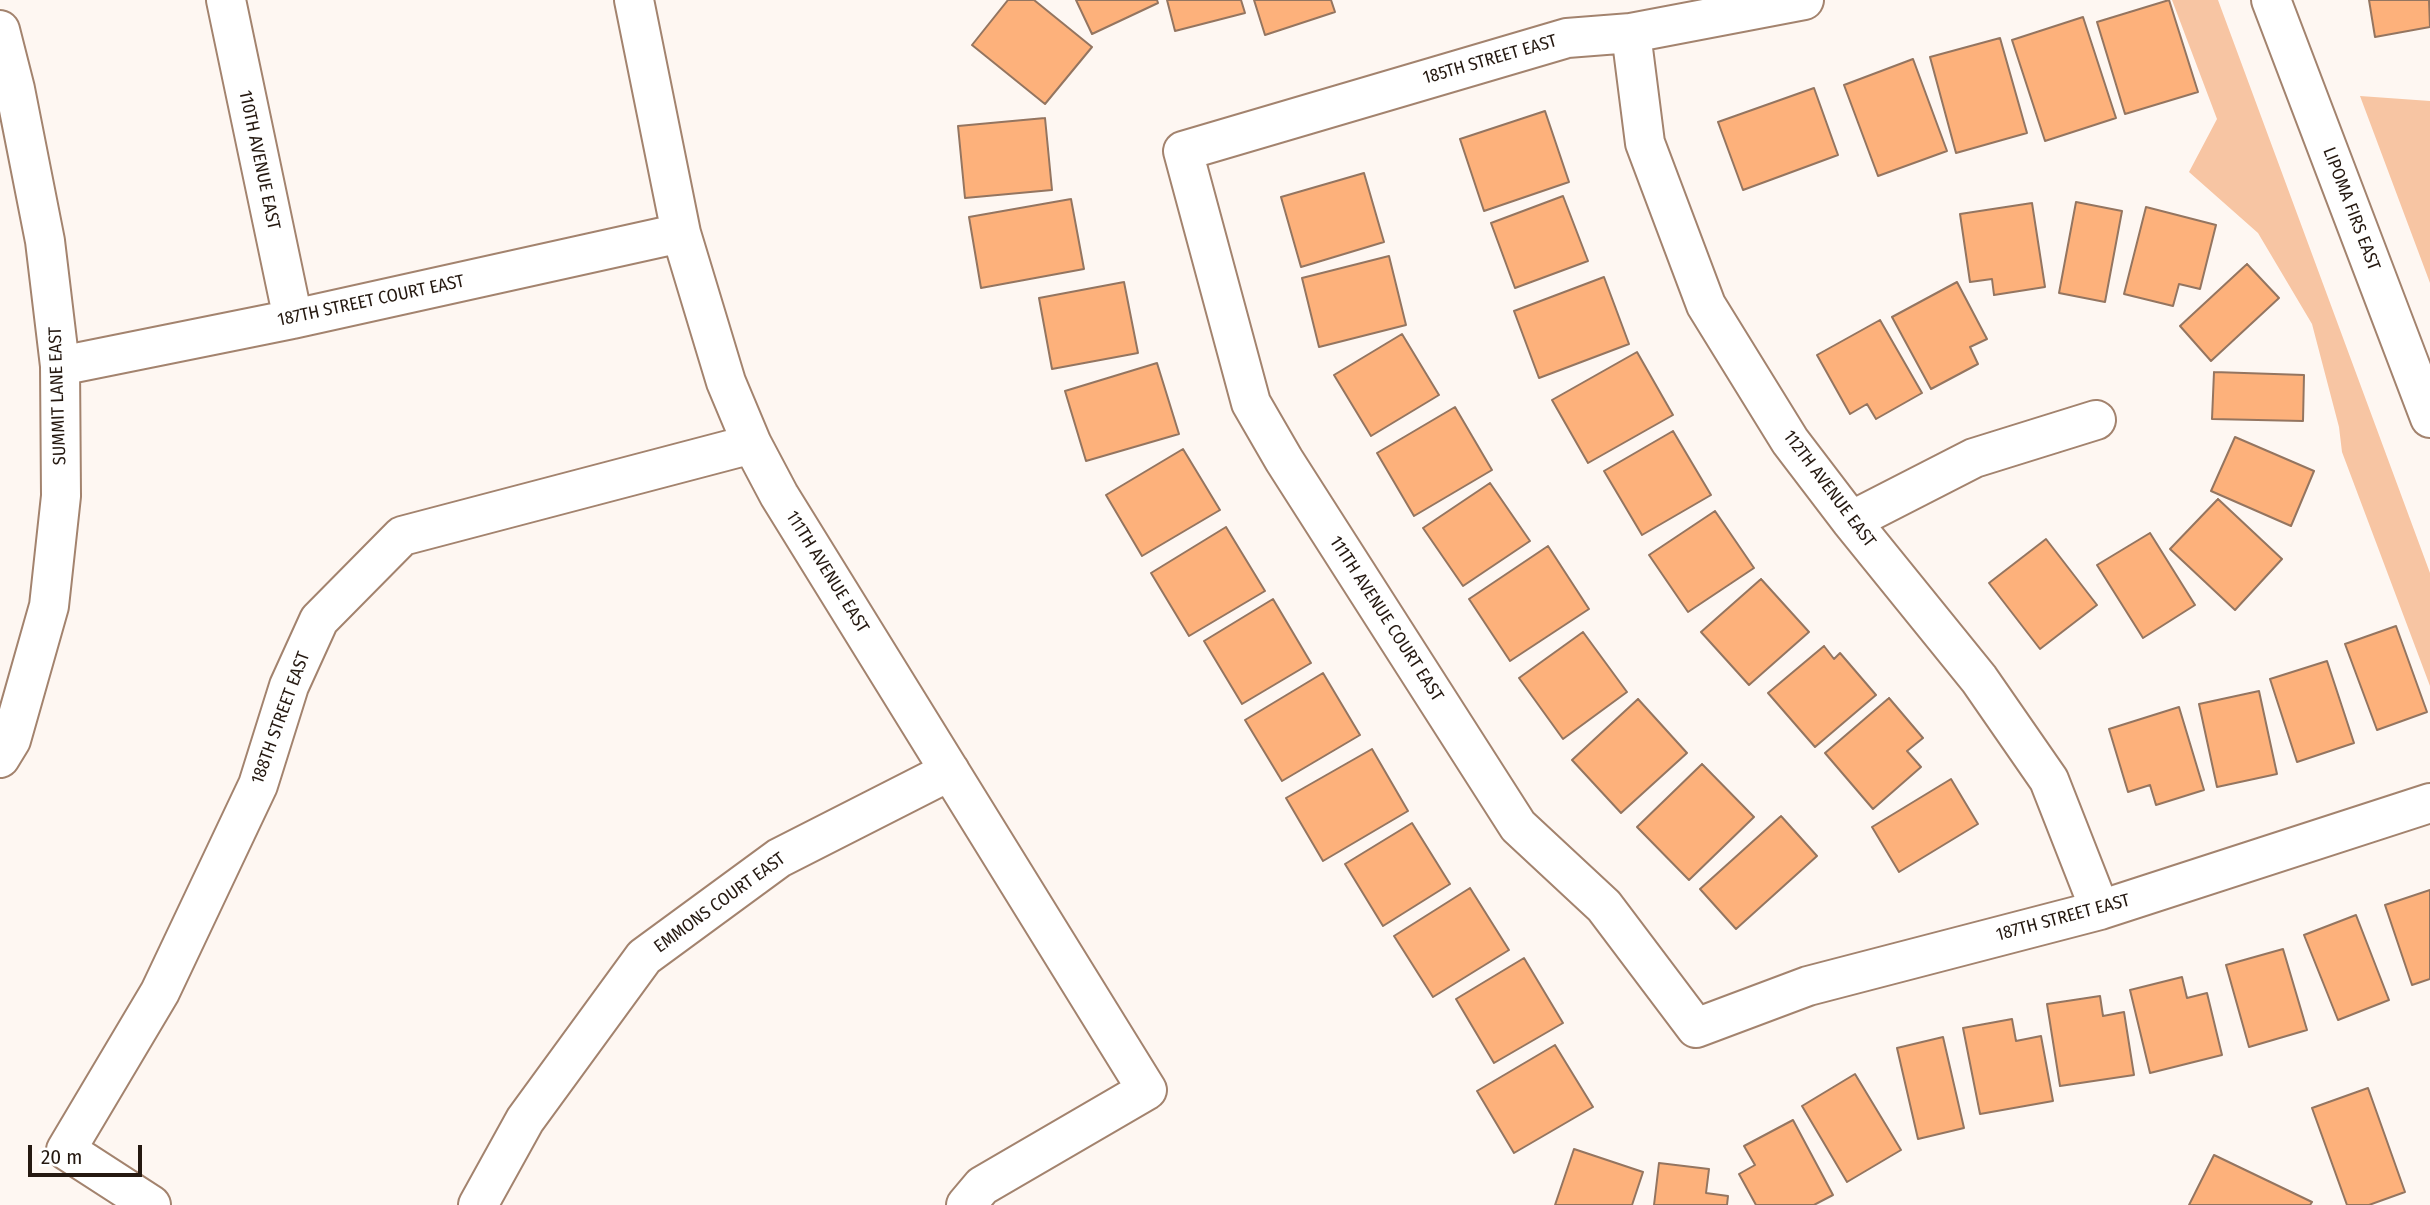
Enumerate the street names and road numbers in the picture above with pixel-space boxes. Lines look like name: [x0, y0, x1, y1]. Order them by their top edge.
street label: 185TH STREET EAST: [1421, 31, 1559, 89]
street label: 110TH AVENUE EAST: [234, 88, 284, 232]
street label: LIPOMA FIRS EAST: [2318, 144, 2384, 274]
street label: 187TH STREET COURT EAST: [276, 271, 466, 331]
street label: SUMMIT LANE EAST: [45, 327, 71, 465]
street label: 112TH AVENUE EAST: [1778, 426, 1880, 552]
street label: 111TH AVENUE EAST: [781, 507, 873, 637]
street label: 111TH AVENUE COURT EAST: [1325, 532, 1447, 706]
street label: 188TH STREET EAST: [247, 649, 315, 787]
street label: EMMONS COURT EAST: [650, 848, 790, 958]
street label: 187TH STREET EAST: [1994, 890, 2132, 946]

